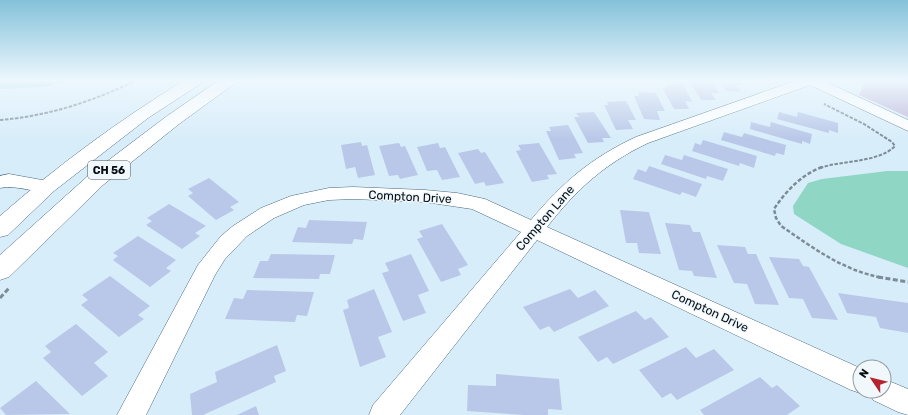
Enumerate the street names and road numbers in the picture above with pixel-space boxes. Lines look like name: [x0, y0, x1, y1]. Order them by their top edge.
road number: CH 56: [88, 161, 130, 179]
street label: Compton Lane: [513, 182, 577, 253]
street label: Compton Drive: [368, 188, 452, 206]
street label: Compton Drive: [669, 287, 751, 335]

